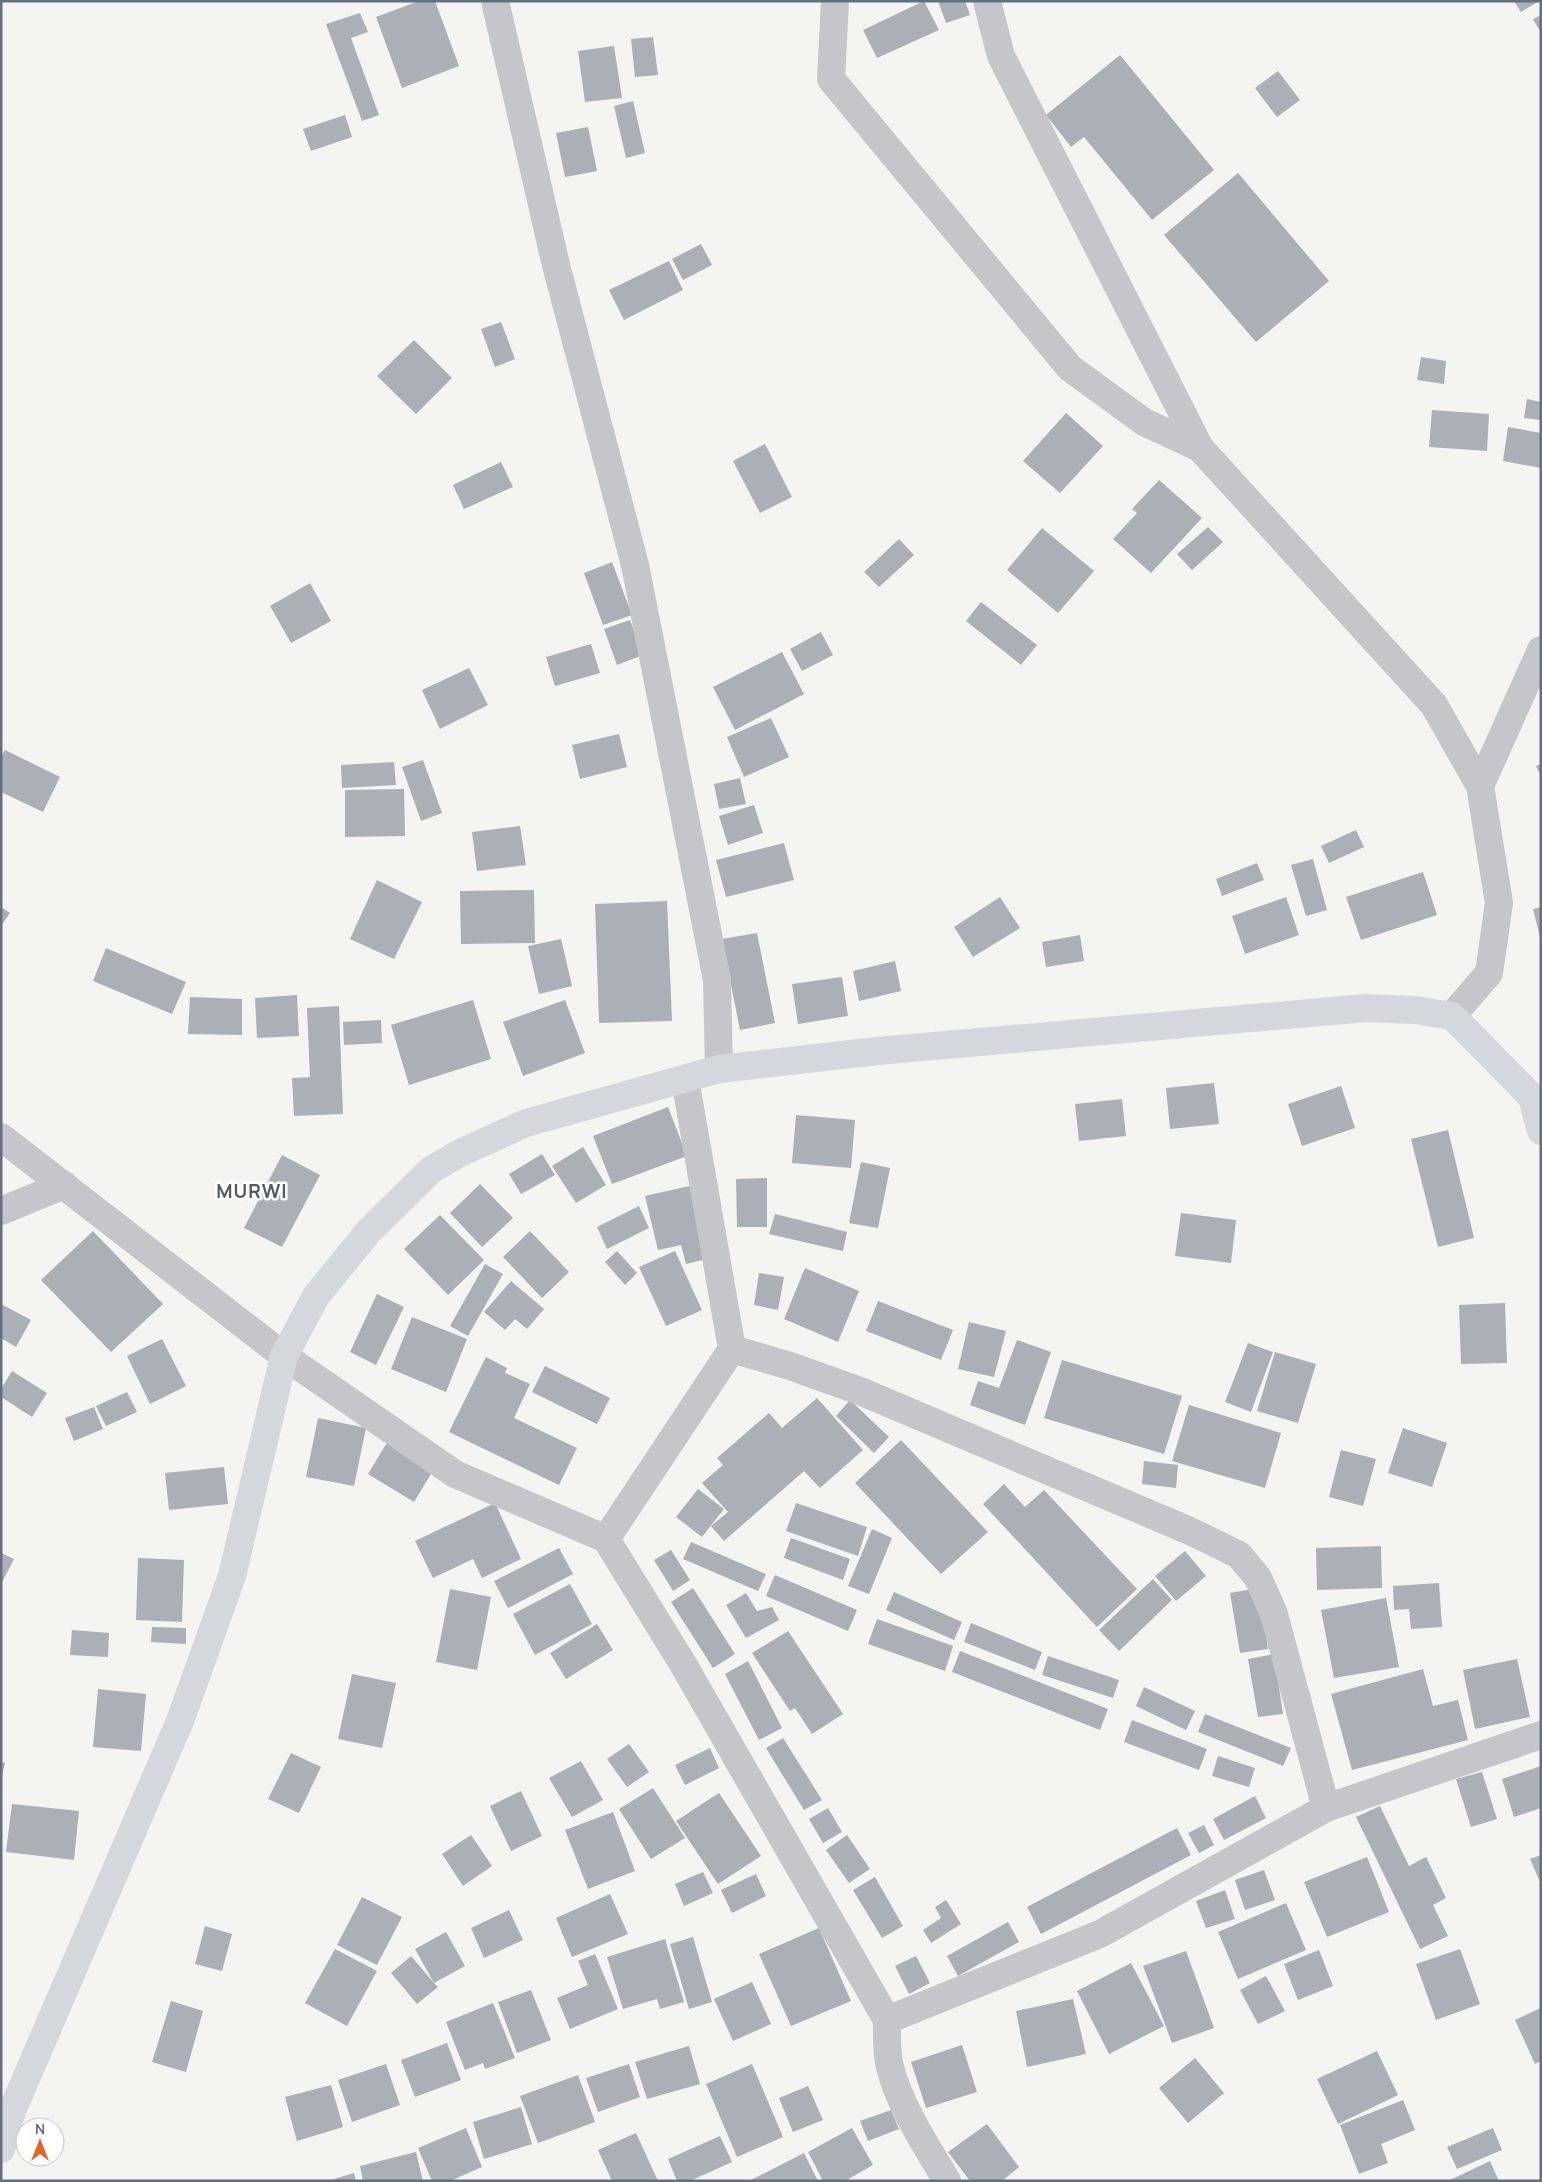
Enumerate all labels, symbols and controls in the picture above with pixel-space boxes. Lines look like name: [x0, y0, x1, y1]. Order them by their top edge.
district label: MURWI: [216, 1178, 288, 1204]
north arrow: [15, 2117, 65, 2167]
text: N: [35, 2119, 45, 2138]

